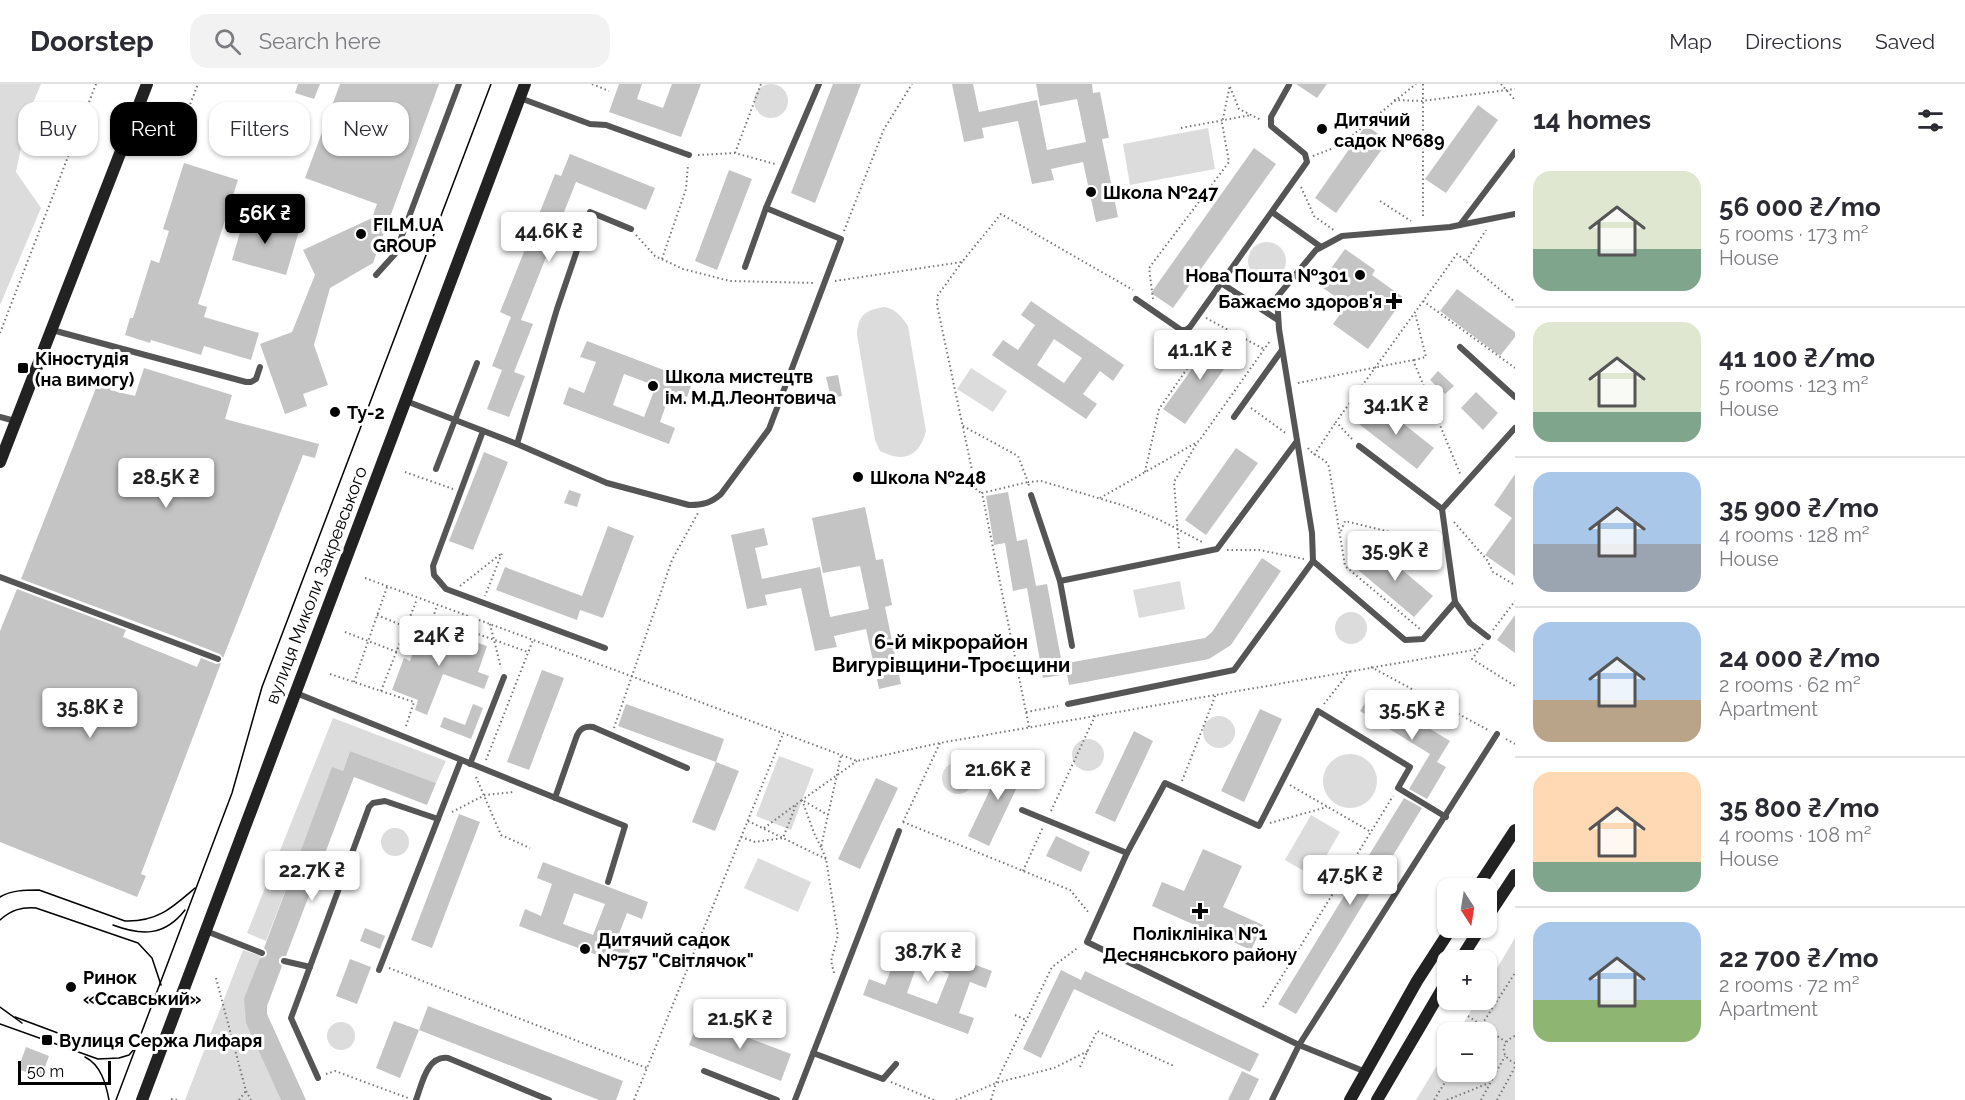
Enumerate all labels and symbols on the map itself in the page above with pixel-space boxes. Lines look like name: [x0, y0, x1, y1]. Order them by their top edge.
place label: Дитячий садок №689: [1334, 109, 1445, 151]
marker: Дитячий садок №689: [1315, 122, 1329, 136]
place label: Школа №247: [1103, 182, 1219, 203]
marker: Школа №247: [1084, 185, 1098, 199]
pin: 56K ₴: [223, 194, 307, 245]
pin: 44.6K ₴: [494, 212, 604, 263]
place label: FILM.UA GROUP: [373, 214, 444, 256]
marker: FILM.UA GROUP: [354, 227, 368, 241]
place label: Нова Пошта №301: [1185, 265, 1348, 286]
marker: Нова Пошта №301: [1353, 268, 1367, 282]
place label: Бажаємо здоров'я: [1218, 291, 1382, 312]
marker: Бажаємо здоров'я: [1387, 294, 1401, 308]
pin: 41.1K ₴: [1145, 330, 1255, 381]
place label: Кіностудія (на вимогу): [35, 348, 134, 390]
marker: Кіностудія (на вимогу): [16, 361, 30, 375]
place label: Школа мистецтв ім. М.Д.Леонтовича: [665, 366, 836, 408]
marker: Школа мистецтв ім. М.Д.Леонтовича: [646, 379, 660, 393]
pin: 34.1K ₴: [1341, 385, 1451, 436]
place label: Ту-2: [347, 402, 385, 423]
marker: Ту-2: [328, 405, 342, 419]
pin: 28.5K ₴: [111, 458, 221, 509]
street label: вулиця Миколи Закревського: [261, 463, 371, 707]
place label: Школа №248: [870, 467, 986, 488]
marker: Школа №248: [851, 470, 865, 484]
pin: 35.9K ₴: [1340, 531, 1450, 582]
pin: 24K ₴: [397, 616, 481, 667]
district label: 6-й мікрорайон Вигурівщини-Троєщини: [832, 630, 1070, 677]
pin: 35.8K ₴: [35, 688, 145, 739]
pin: 35.5K ₴: [1357, 690, 1467, 741]
pin: 21.6K ₴: [943, 750, 1053, 801]
pin: 22.7K ₴: [257, 851, 367, 902]
pin: 47.5K ₴: [1295, 855, 1405, 906]
north arrow: [1437, 878, 1497, 938]
marker: Поліклініка №1 Деснянського району: [1191, 902, 1209, 920]
place label: Поліклініка №1 Деснянського району: [1103, 923, 1297, 965]
place label: Дитячий садок №757 "Світлячок": [597, 929, 754, 971]
pin: 38.7K ₴: [873, 932, 983, 983]
marker: Дитячий садок №757 "Світлячок": [578, 942, 592, 956]
place label: Ринок «Ссавський»: [83, 967, 202, 1009]
marker: Ринок «Ссавський»: [64, 980, 78, 994]
pin: 21.5K ₴: [685, 999, 795, 1050]
place label: Вулиця Сержа Лифаря: [59, 1030, 262, 1051]
marker: Вулиця Сержа Лифаря: [40, 1033, 54, 1047]
scale bar: [18, 1058, 111, 1086]

